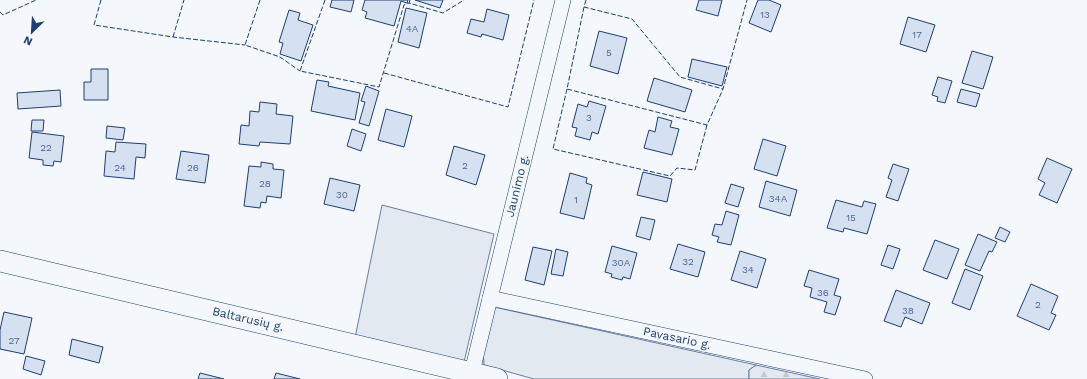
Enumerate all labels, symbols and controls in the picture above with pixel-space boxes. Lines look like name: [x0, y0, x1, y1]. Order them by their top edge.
house number: 13: [760, 9, 770, 20]
north arrow: [12, 12, 52, 52]
house number: 4A: [406, 23, 419, 34]
house number: 17: [912, 29, 922, 40]
text: N: [22, 33, 34, 48]
house number: 5: [606, 47, 612, 58]
house number: 3: [586, 112, 592, 123]
house number: 22: [40, 142, 52, 153]
street label: Jaunimo g.: [503, 153, 531, 219]
house number: 2: [462, 160, 468, 171]
house number: 24: [114, 162, 126, 173]
house number: 26: [187, 162, 199, 173]
house number: 28: [259, 178, 271, 189]
house number: 30: [336, 189, 348, 200]
house number: 34A: [769, 193, 788, 204]
house number: 1: [574, 194, 578, 205]
house number: 15: [846, 212, 856, 223]
house number: 32: [682, 256, 694, 267]
house number: 30A: [612, 257, 631, 268]
house number: 34: [742, 264, 754, 275]
house number: 36: [817, 287, 829, 298]
house number: 2: [1035, 299, 1041, 310]
street label: Baltarusių g.: [211, 304, 285, 334]
house number: 38: [902, 305, 914, 316]
street label: Pavasario g.: [642, 324, 712, 352]
house number: 27: [8, 335, 20, 346]

